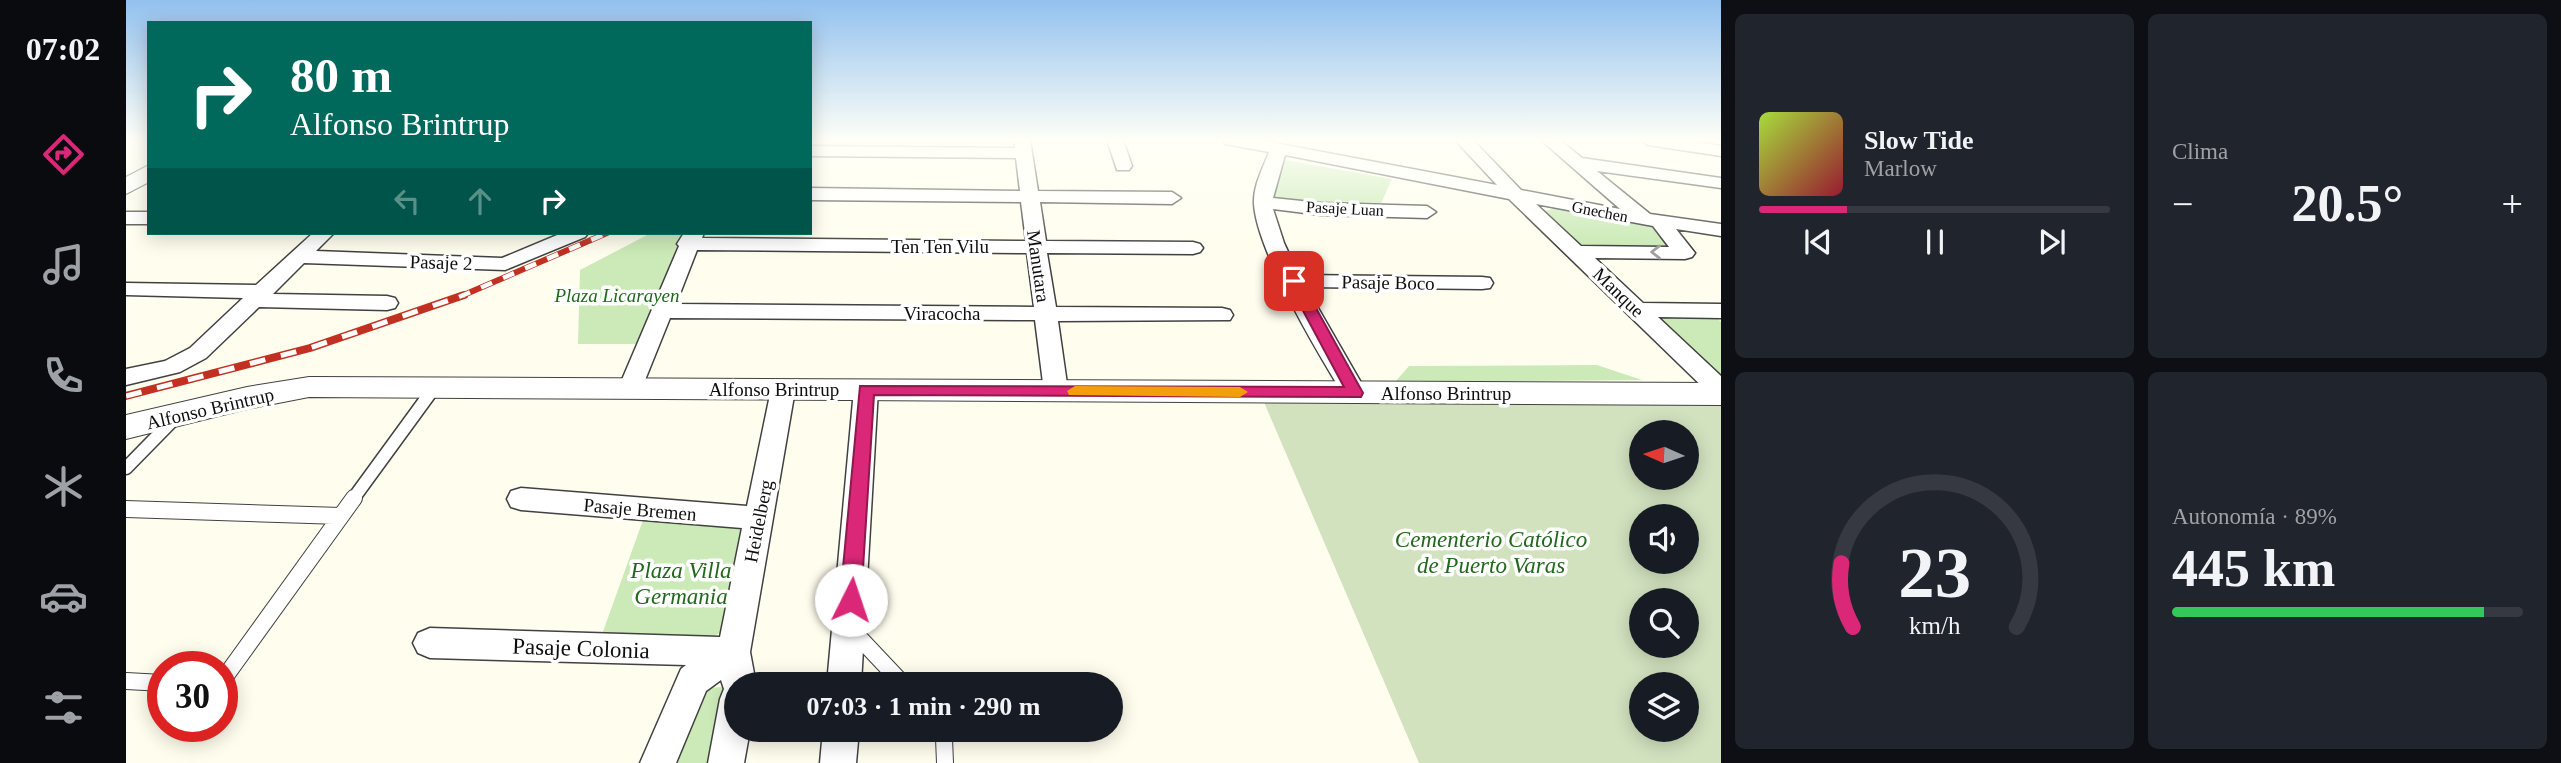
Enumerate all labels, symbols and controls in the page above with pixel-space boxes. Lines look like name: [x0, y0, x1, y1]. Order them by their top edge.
text: 07:02: [26, 31, 100, 67]
text: 80 m: [290, 48, 392, 103]
icon: right: [175, 49, 266, 140]
text: Alfonso Brintrup: [290, 106, 510, 142]
text: Slow Tide: [1864, 126, 1974, 155]
icon: directions: [39, 130, 88, 179]
text: Clima: [2172, 139, 2228, 164]
text: Marlow: [1864, 156, 1937, 181]
text: 20.5°: [2292, 175, 2403, 232]
icon: left: [388, 182, 426, 220]
icon: ahead: [461, 182, 499, 220]
icon: right: [534, 182, 572, 220]
text: −: [2172, 183, 2193, 225]
text: +: [2502, 183, 2523, 225]
street label: Pasaje Luan: [1306, 198, 1384, 220]
street label: Gnechen: [1570, 198, 1629, 225]
icon: previous: [1799, 223, 1837, 261]
icon: pause: [1916, 223, 1954, 261]
icon: next: [2033, 223, 2071, 261]
street label: Manutara: [1023, 229, 1054, 304]
street label: Ten Ten Vilu: [891, 236, 989, 257]
icon: music: [39, 240, 88, 289]
one-way arrow: [1651, 245, 1662, 260]
street label: Pasaje 2: [409, 251, 473, 274]
pin: [1264, 251, 1324, 311]
icon: arrive: [1275, 262, 1313, 300]
street label: Manque: [1589, 263, 1648, 322]
street label: Pasaje Boco: [1341, 271, 1435, 294]
park label: Plaza Licarayen: [553, 285, 680, 306]
street label: Viracocha: [904, 303, 981, 324]
icon: phone: [39, 351, 88, 400]
street label: Alfonso Brintrup: [709, 379, 839, 400]
street label: Alfonso Brintrup: [1381, 383, 1511, 404]
street label: Alfonso Brintrup: [144, 384, 276, 433]
north arrow: [1629, 420, 1699, 490]
map controls: [1629, 420, 1699, 742]
icon: climate: [39, 462, 88, 511]
street label: Heidelberg: [740, 477, 777, 564]
street label: Pasaje Bremen: [583, 494, 698, 525]
button: sound: [1629, 504, 1699, 574]
text: Autonomía · 89%: [2172, 504, 2337, 529]
park label: Cementerio Católico de Puerto Varas: [1395, 527, 1587, 578]
text: 23: [1898, 532, 1971, 613]
text: 445 km: [2172, 540, 2335, 597]
park label: Plaza Villa Germania: [629, 558, 732, 609]
position arrow: [814, 563, 888, 637]
icon: car: [39, 572, 88, 621]
button: search: [1629, 588, 1699, 658]
text: km/h: [1909, 611, 1961, 638]
street label: Pasaje Colonia: [512, 634, 650, 663]
speed limit sign: 30: [147, 651, 238, 742]
button: layers: [1629, 672, 1699, 742]
icon: filters: [39, 683, 88, 732]
text: 07:03 · 1 min · 290 m: [807, 692, 1041, 721]

